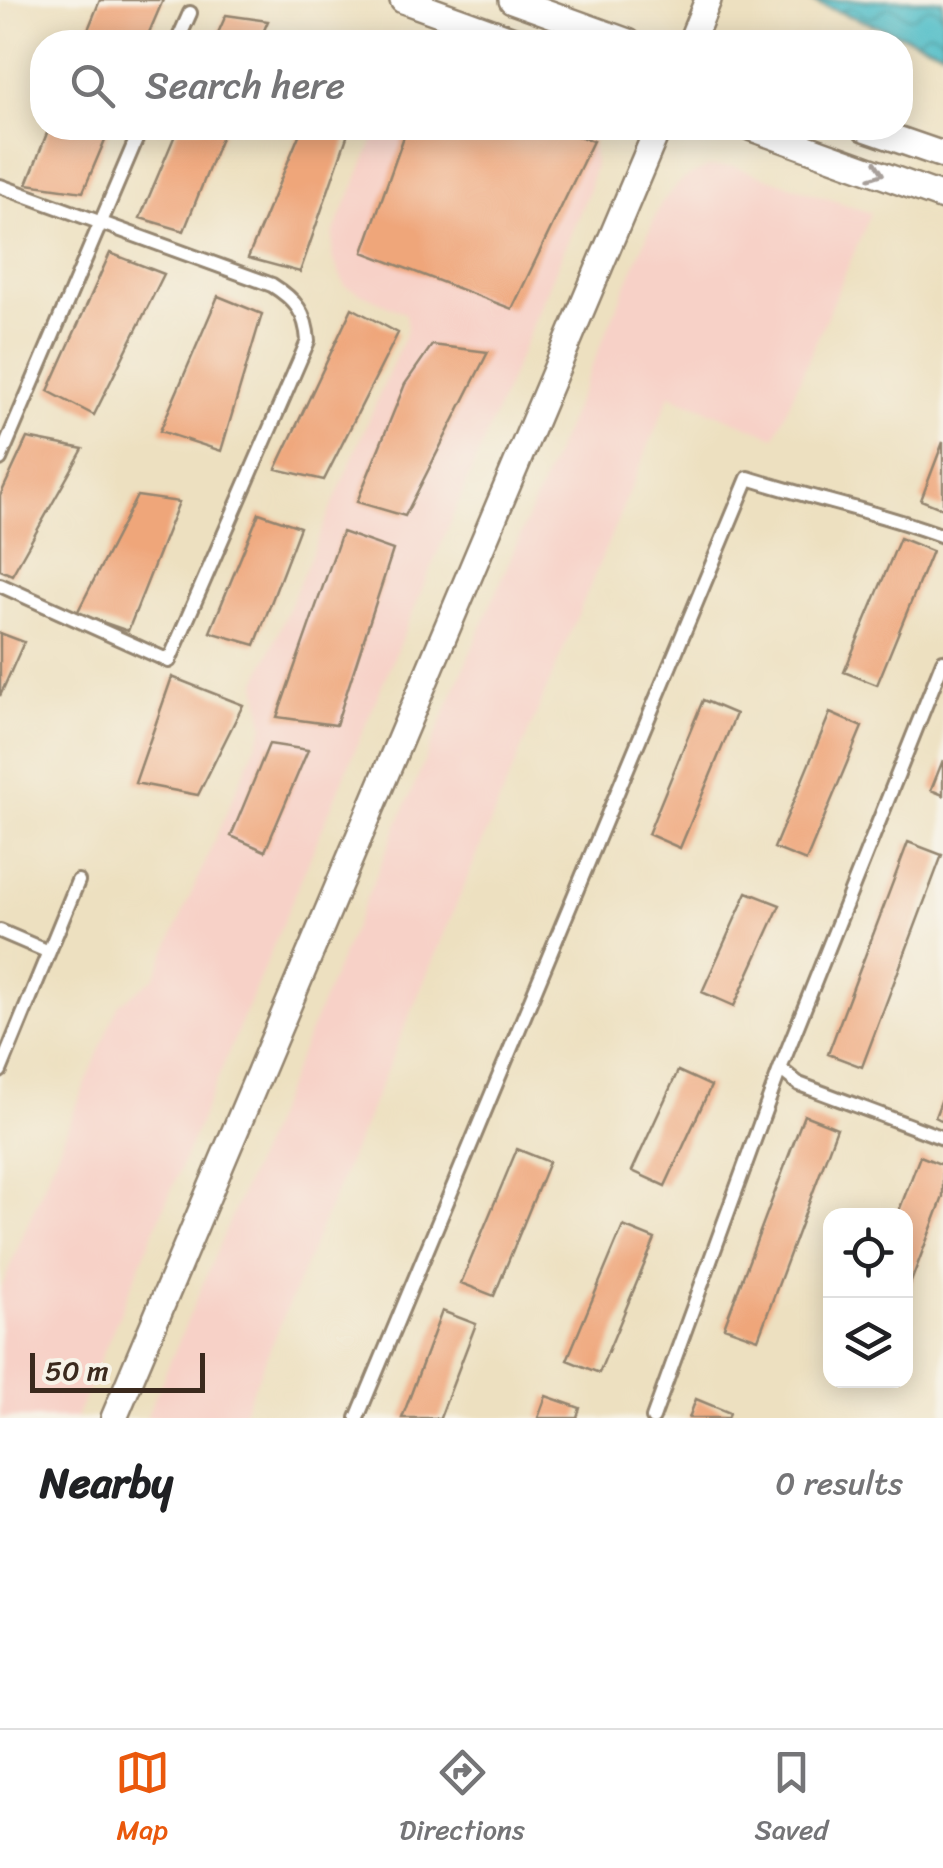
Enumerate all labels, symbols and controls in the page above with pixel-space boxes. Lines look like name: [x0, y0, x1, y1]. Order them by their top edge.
search box: [30, 30, 913, 140]
text: Search here: [145, 52, 345, 119]
icon: search: [65, 58, 120, 113]
one-way arrow: [868, 160, 885, 181]
map controls: [823, 1208, 913, 1388]
button: locate: [823, 1208, 913, 1298]
button: layers: [823, 1298, 913, 1388]
text: 50 m: [45, 1346, 109, 1395]
scale bar: [30, 1348, 205, 1392]
text: Nearby: [40, 1446, 173, 1520]
text: 0 results: [775, 1455, 903, 1512]
tab: Map: [115, 1745, 170, 1854]
tab: Directions: [399, 1745, 525, 1854]
tab: Saved: [754, 1745, 828, 1854]

